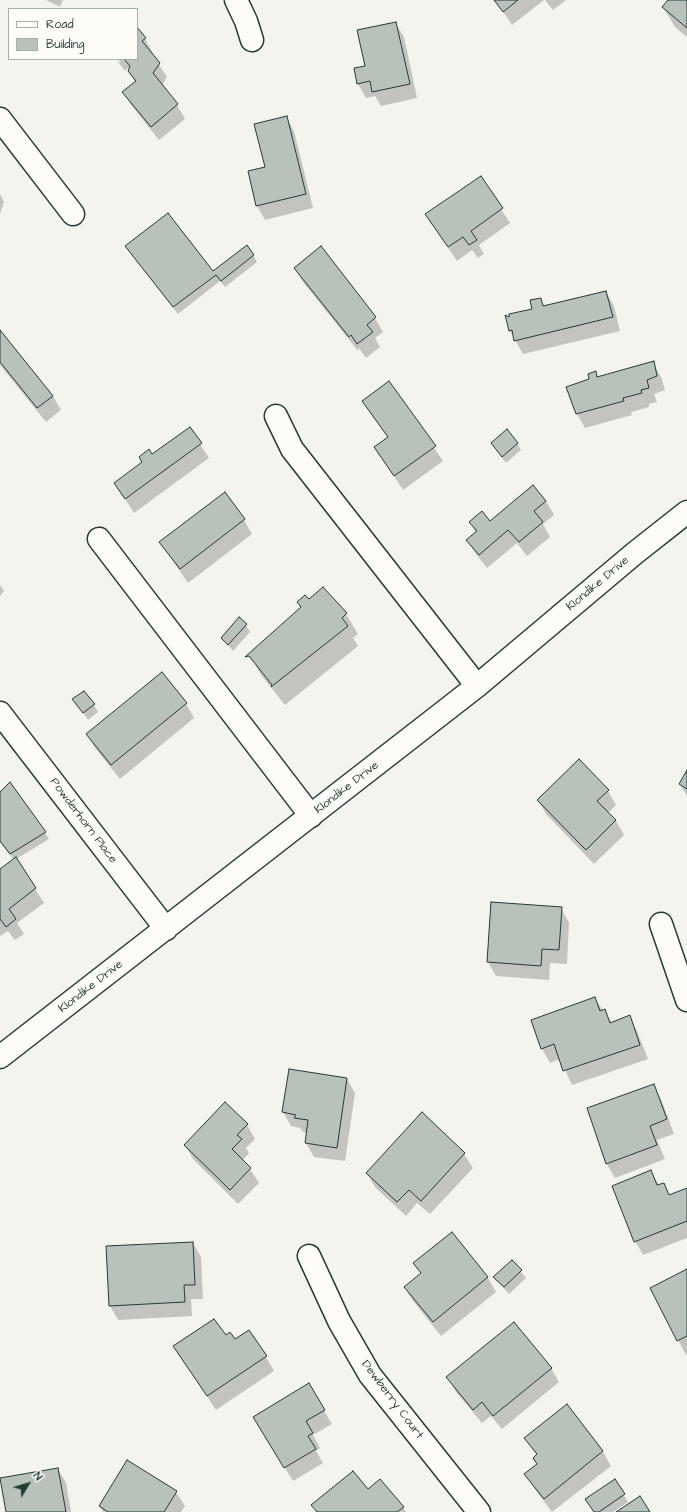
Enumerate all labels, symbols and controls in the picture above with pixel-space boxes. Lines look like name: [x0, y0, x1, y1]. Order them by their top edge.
legend: [8, 8, 138, 60]
text: Road: [46, 16, 74, 33]
text: Building: [46, 36, 84, 53]
street label: Klondike Drive: [564, 554, 632, 614]
street label: Klondike Drive: [312, 758, 382, 818]
street label: Powderhorn Place: [46, 775, 120, 867]
street label: Klondike Drive: [56, 957, 126, 1017]
street label: Dewberry Court: [358, 1358, 426, 1442]
north arrow: [8, 1464, 48, 1504]
text: N: [30, 1469, 46, 1484]

